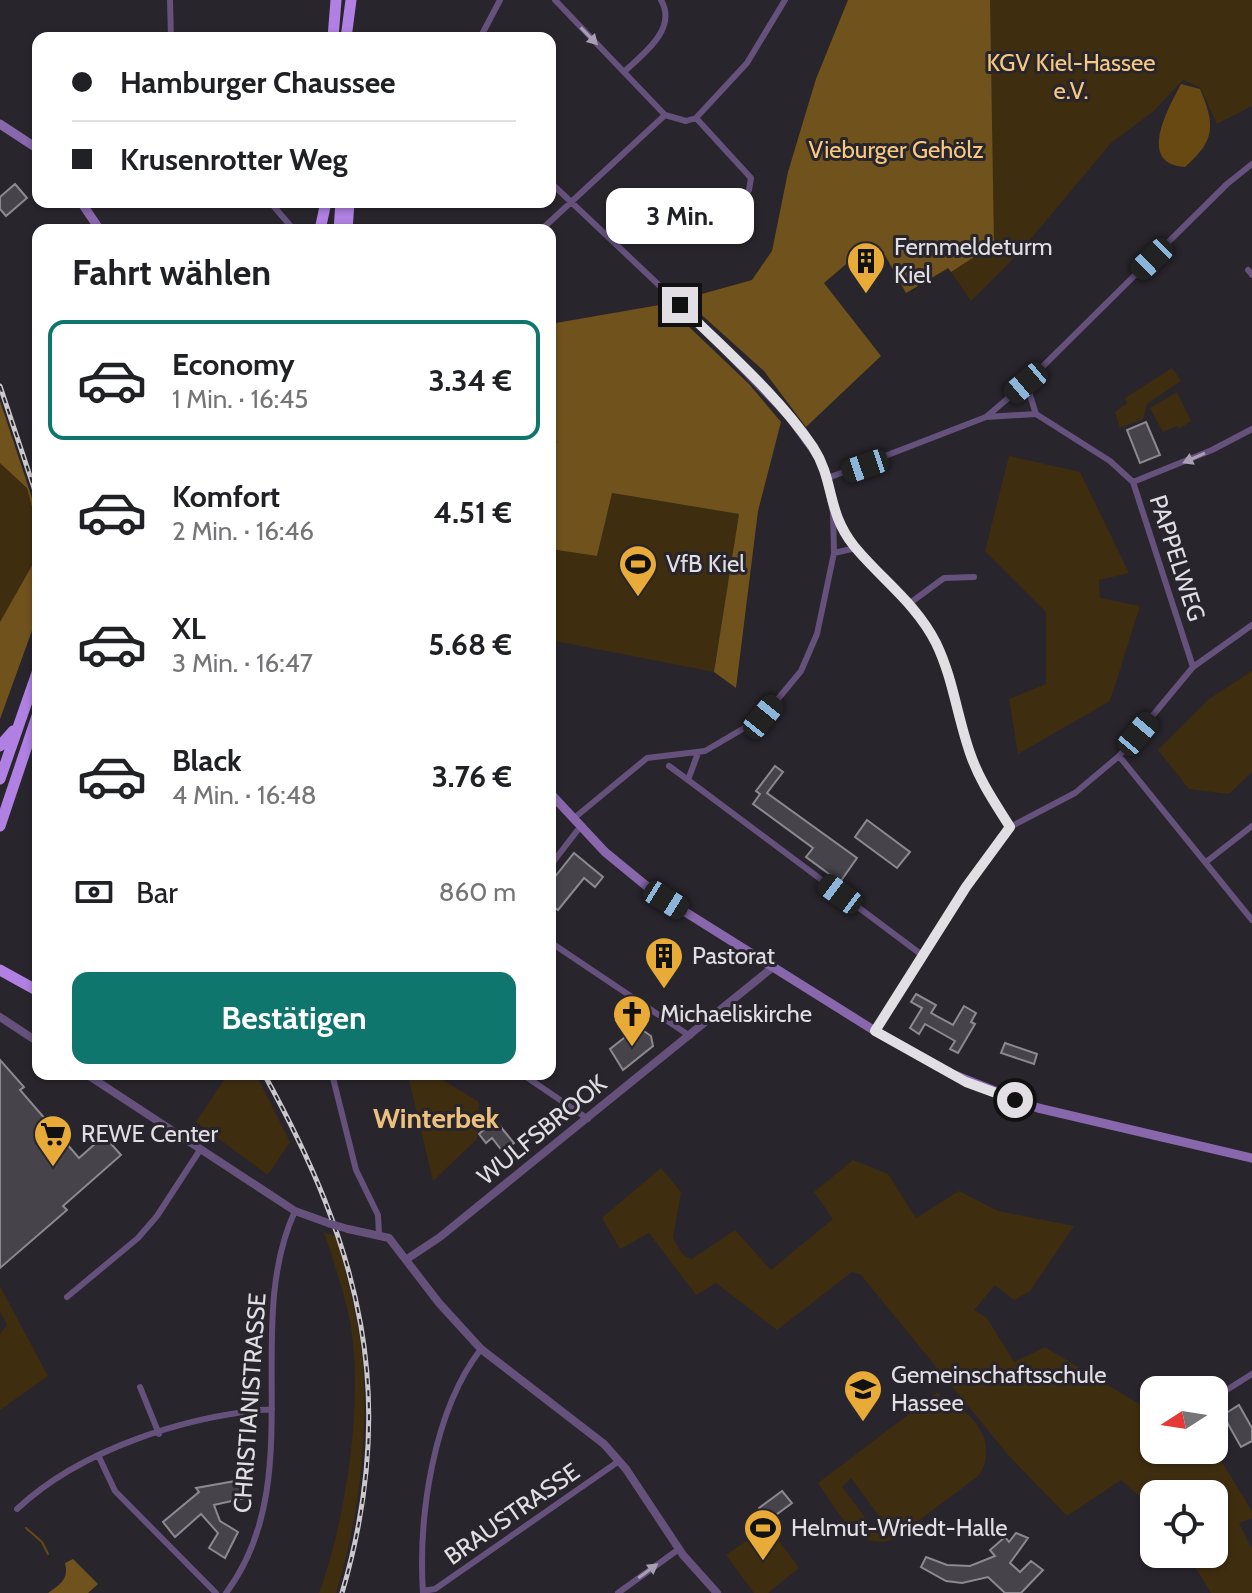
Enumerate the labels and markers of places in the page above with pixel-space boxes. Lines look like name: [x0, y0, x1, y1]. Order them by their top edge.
place label: Fernmeldeturm Kiel: [894, 232, 1053, 289]
building icon: Fernmeldeturm Kiel: [845, 240, 887, 295]
sports icon: VfB Kiel: [617, 543, 659, 598]
place label: VfB Kiel: [666, 549, 745, 578]
building icon: Pastorat: [643, 935, 685, 990]
place label: Pastorat: [692, 941, 775, 970]
church icon: Michaeliskirche: [611, 993, 653, 1048]
place label: Michaeliskirche: [660, 999, 812, 1028]
supermarket icon: REWE Center: [32, 1113, 74, 1168]
place label: REWE Center: [81, 1119, 218, 1148]
place label: Gemeinschaftsschule Hassee: [891, 1360, 1107, 1417]
school or university icon: Gemeinschaftsschule Hassee: [842, 1368, 884, 1423]
sports icon: Helmut-Wriedt-Halle: [742, 1507, 784, 1562]
place label: Helmut-Wriedt-Halle: [791, 1513, 1007, 1542]

